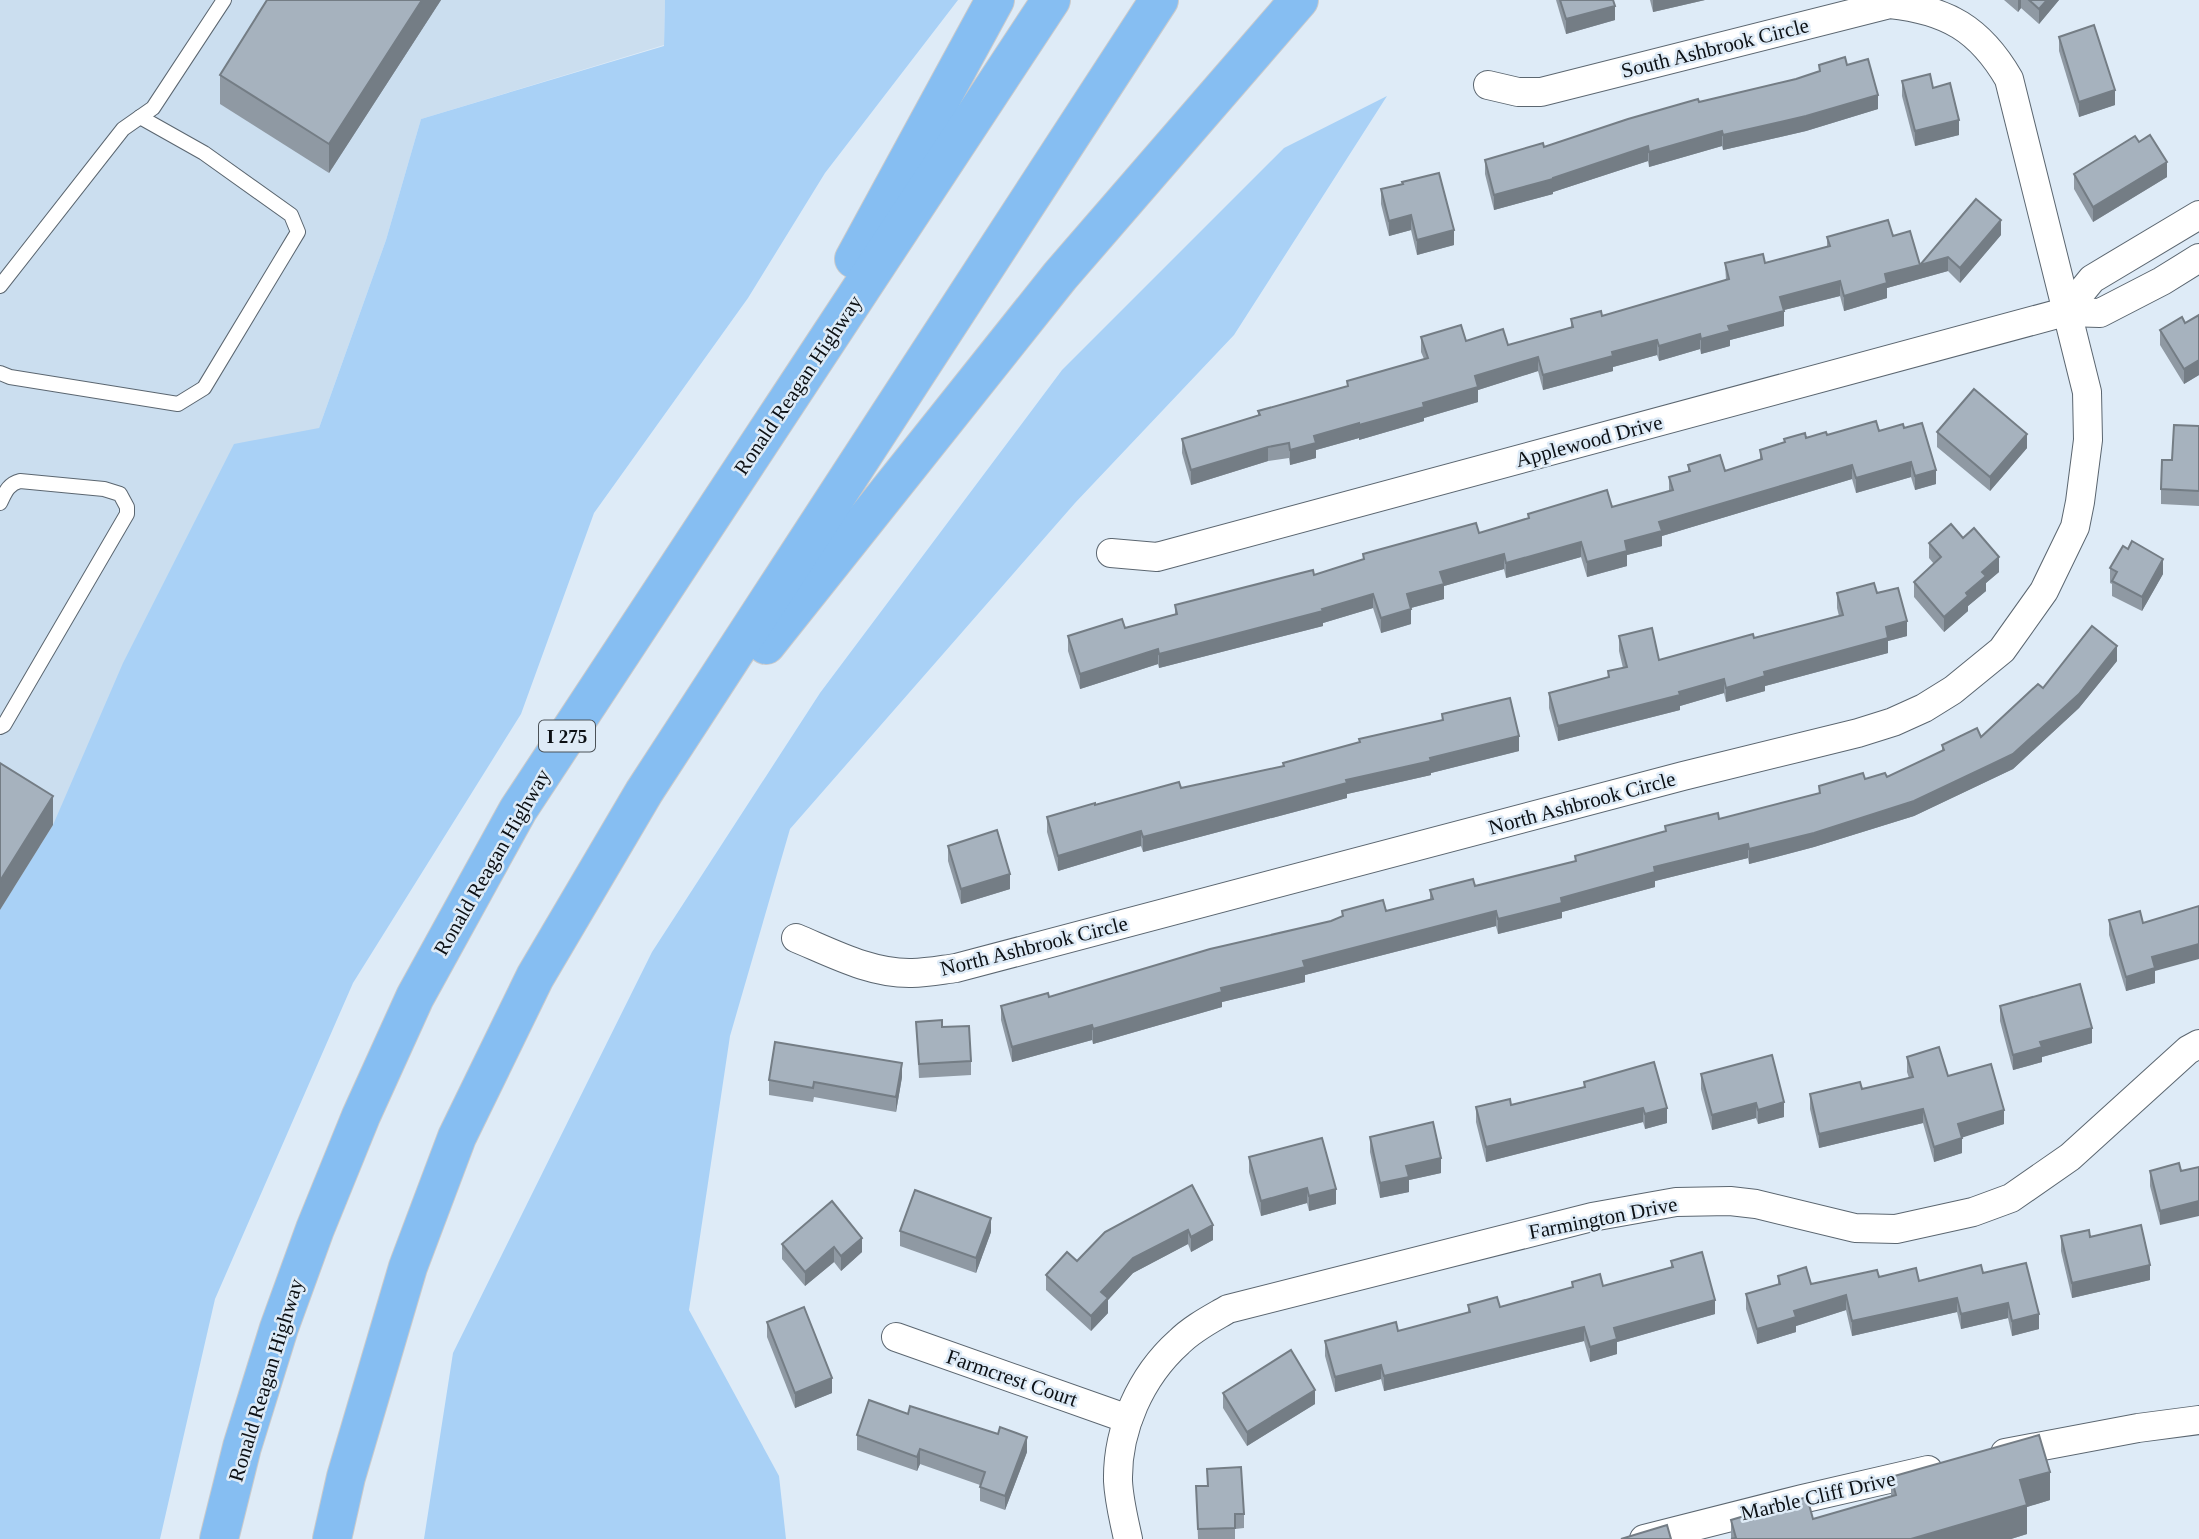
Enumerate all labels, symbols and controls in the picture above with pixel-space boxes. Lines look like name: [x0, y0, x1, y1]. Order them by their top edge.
street label: South Ashbrook Circle: [1619, 13, 1811, 83]
street label: Ronald Reagan Highway: [729, 290, 867, 479]
street label: Applewood Drive: [1513, 410, 1665, 472]
road number: I 275: [539, 720, 595, 751]
street label: Ronald Reagan Highway: [429, 764, 555, 959]
street label: North Ashbrook Circle: [1486, 766, 1678, 840]
street label: North Ashbrook Circle: [938, 911, 1130, 981]
street label: Farmington Drive: [1527, 1192, 1679, 1244]
street label: Ronald Reagan Highway: [224, 1275, 308, 1484]
street label: Farmcrest Court: [943, 1344, 1081, 1412]
street label: Marble Cliff Drive: [1738, 1467, 1898, 1525]

